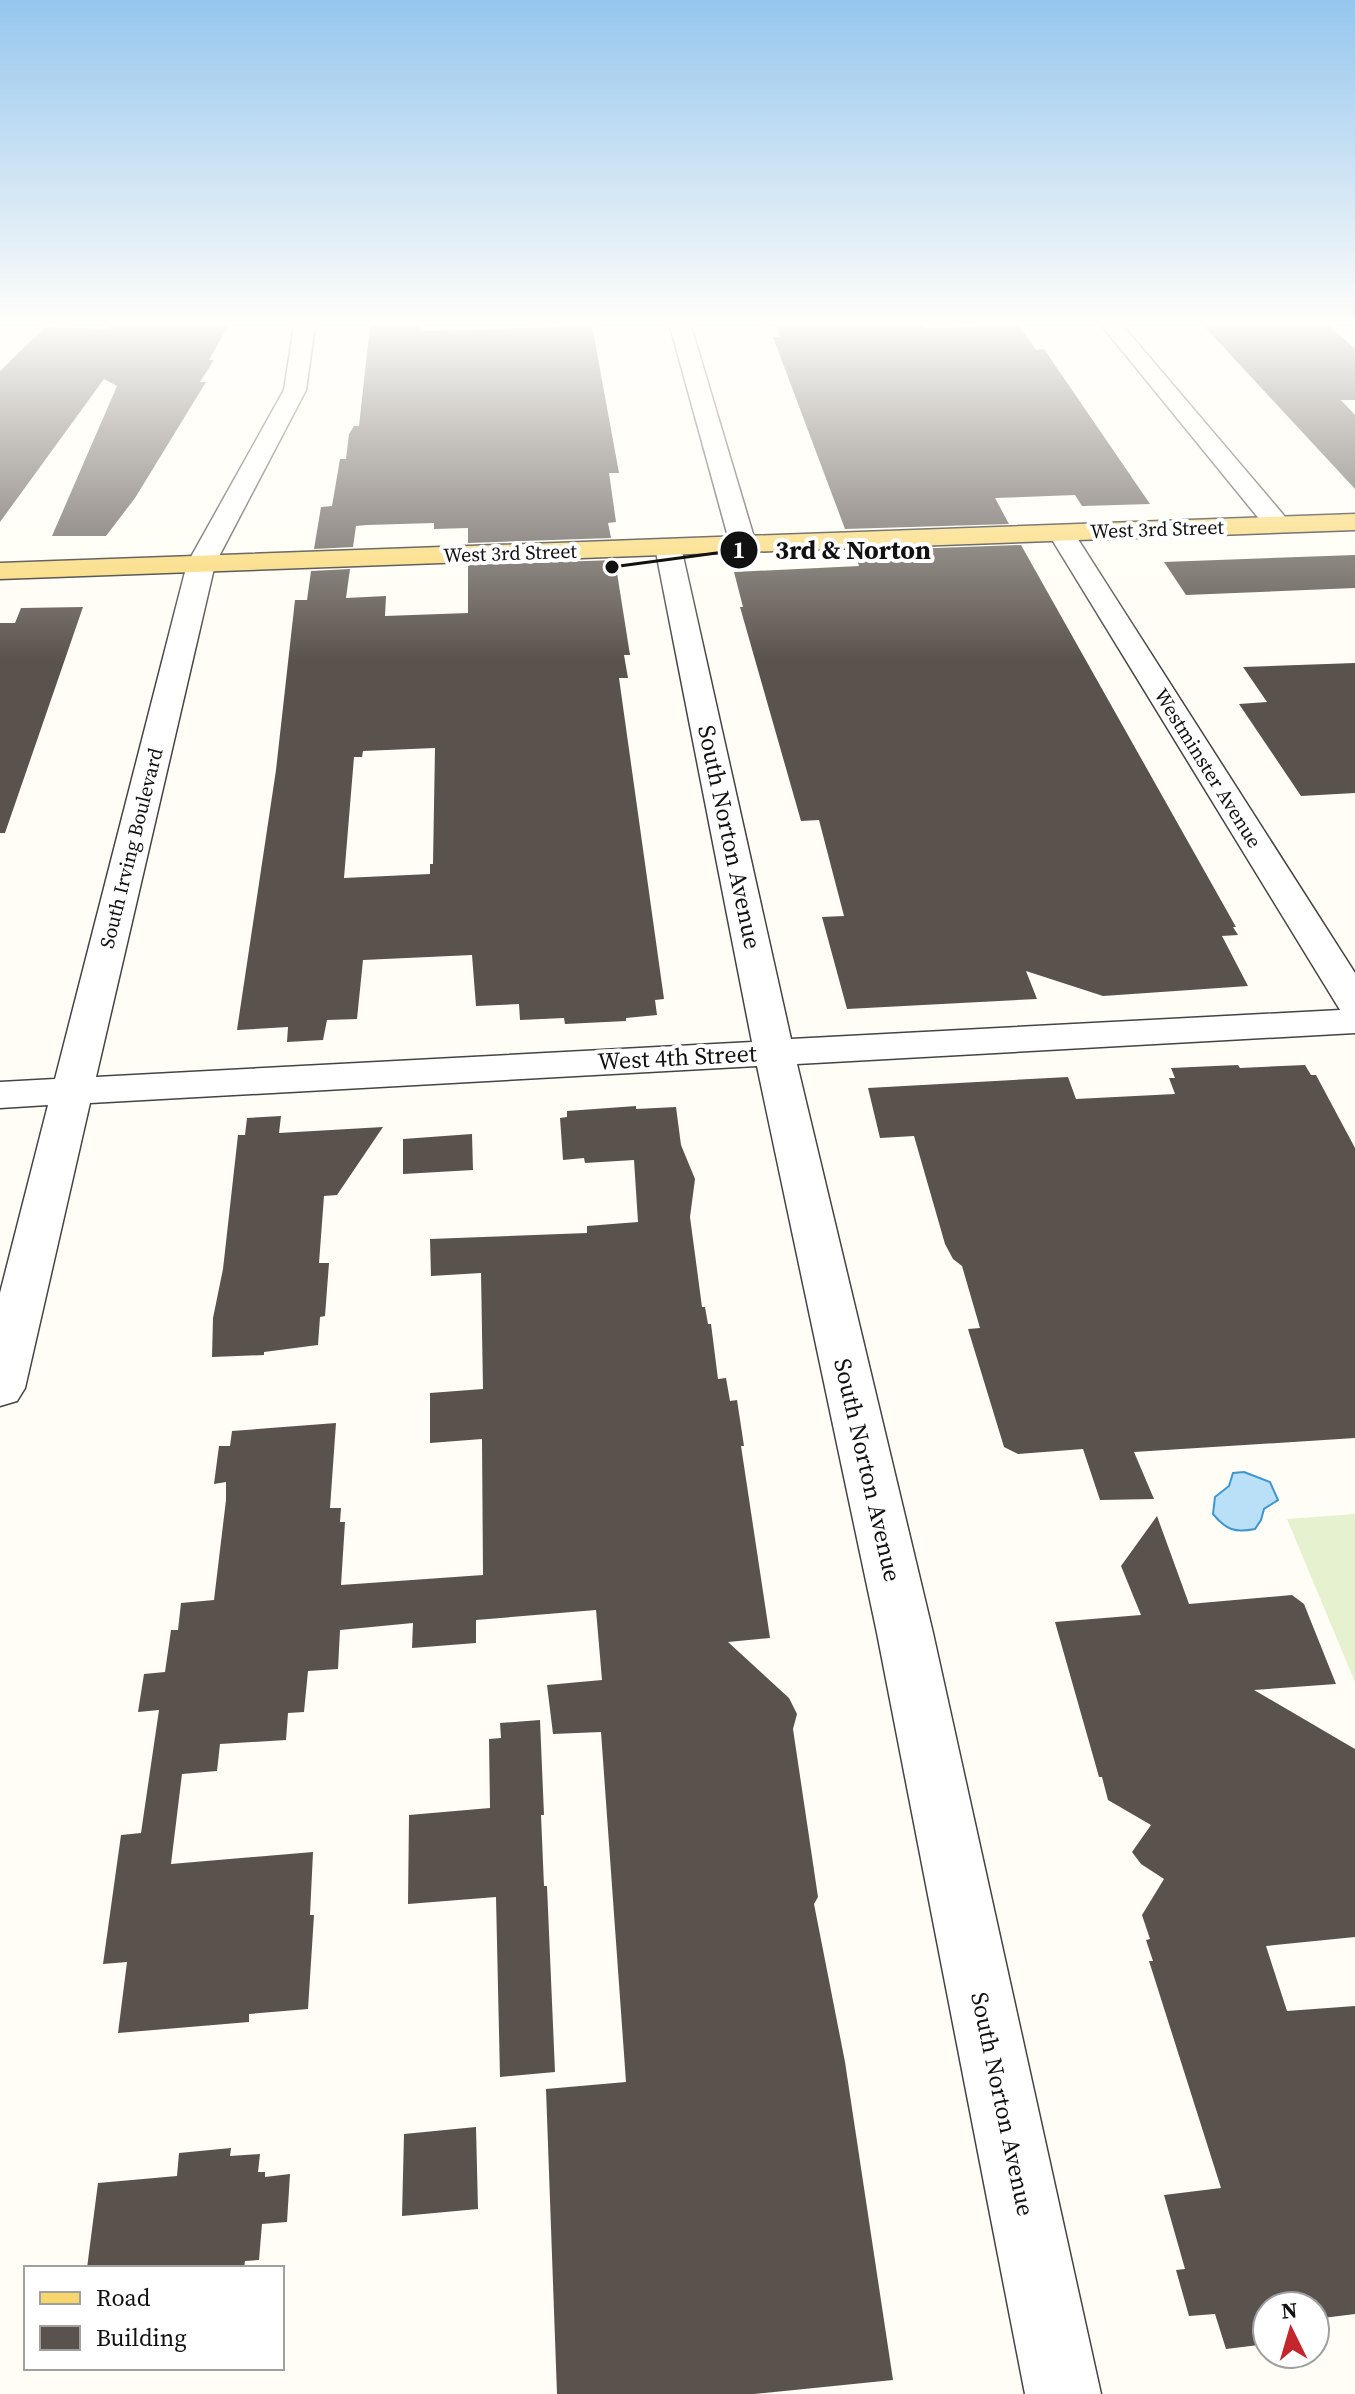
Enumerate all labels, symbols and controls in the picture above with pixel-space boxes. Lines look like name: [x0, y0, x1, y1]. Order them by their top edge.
street label: West 3rd Street: [1090, 513, 1225, 545]
callout: 3rd & Norton: [719, 525, 947, 575]
text: 3rd & Norton: [775, 532, 931, 568]
text: 1: [732, 533, 746, 566]
street label: West 3rd Street: [443, 537, 578, 569]
street label: Westminster Avenue: [1148, 683, 1268, 853]
street label: South Norton Avenue: [690, 722, 770, 952]
street label: South Irving Boulevard: [93, 744, 170, 951]
street label: West 4th Street: [597, 1036, 758, 1078]
street label: South Norton Avenue: [826, 1355, 910, 1585]
street label: South Norton Avenue: [963, 1989, 1043, 2219]
legend: [24, 2266, 284, 2370]
text: Road: [96, 2281, 151, 2314]
north arrow: [1251, 2290, 1331, 2370]
text: N: [1280, 2294, 1299, 2326]
text: Building: [96, 2321, 187, 2354]

